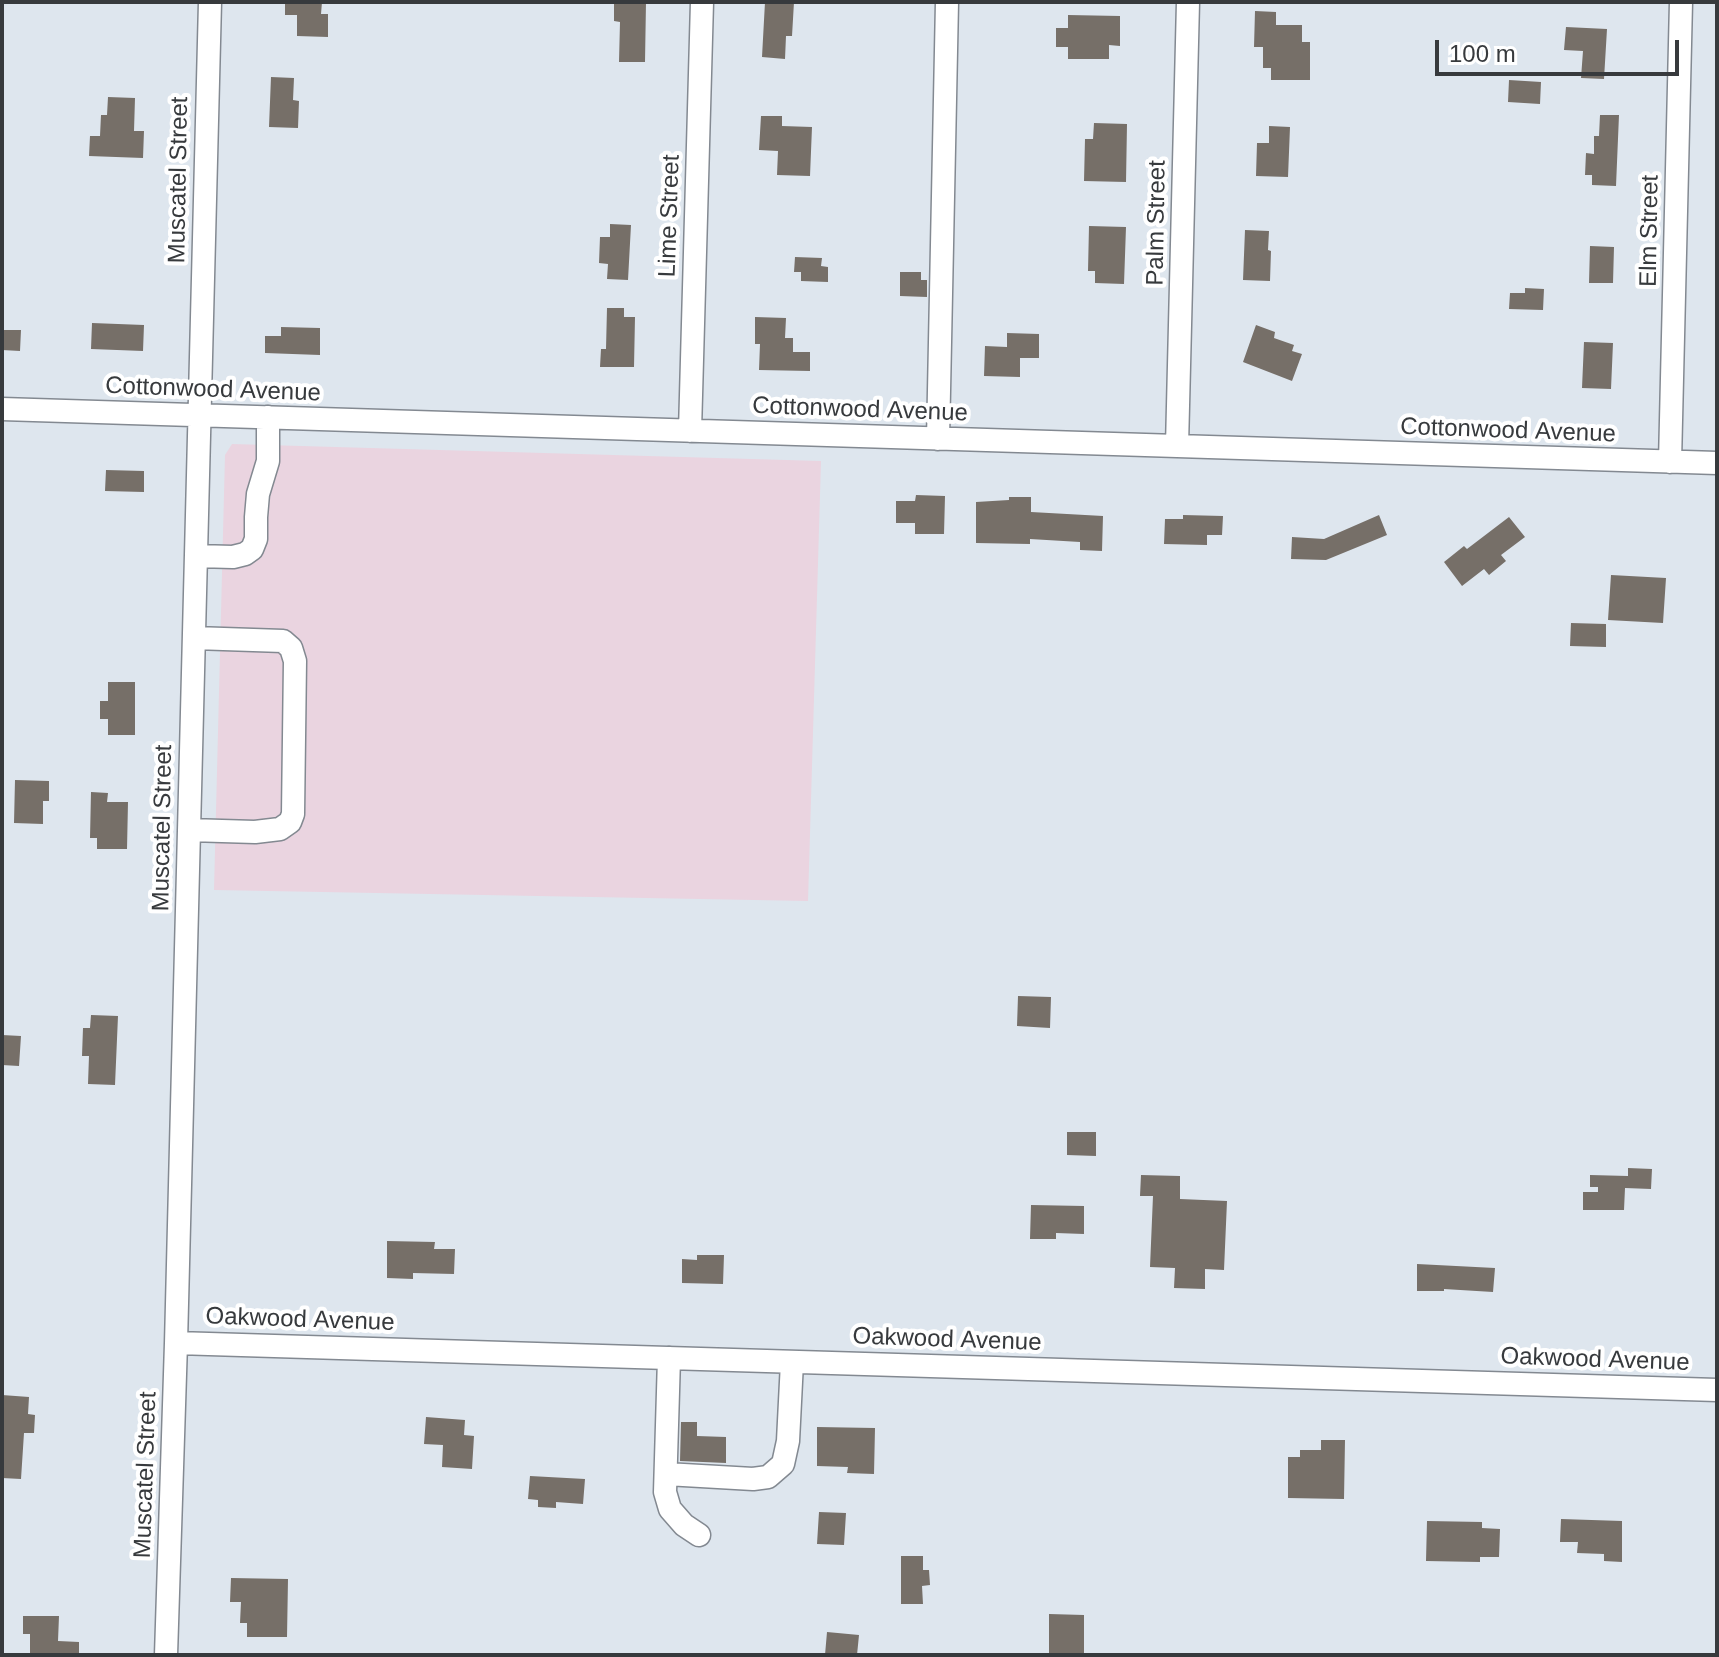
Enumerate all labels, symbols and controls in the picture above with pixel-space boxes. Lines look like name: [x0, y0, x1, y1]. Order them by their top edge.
scale bar: [1439, 24, 1683, 74]
text: 100 m: [1449, 40, 1516, 67]
street label: Muscatel Street: [163, 96, 195, 264]
street label: Lime Street: [653, 154, 687, 278]
street label: Palm Street: [1142, 160, 1172, 286]
street label: Elm Street: [1635, 175, 1665, 287]
street label: Cottonwood Avenue: [105, 372, 321, 408]
street label: Cottonwood Avenue: [752, 392, 968, 428]
street label: Cottonwood Avenue: [1400, 413, 1616, 449]
street label: Muscatel Street: [147, 744, 179, 912]
street label: Oakwood Avenue: [205, 1302, 395, 1338]
street label: Oakwood Avenue: [852, 1322, 1042, 1358]
street label: Oakwood Avenue: [1500, 1342, 1690, 1378]
street label: Muscatel Street: [129, 1391, 163, 1559]

